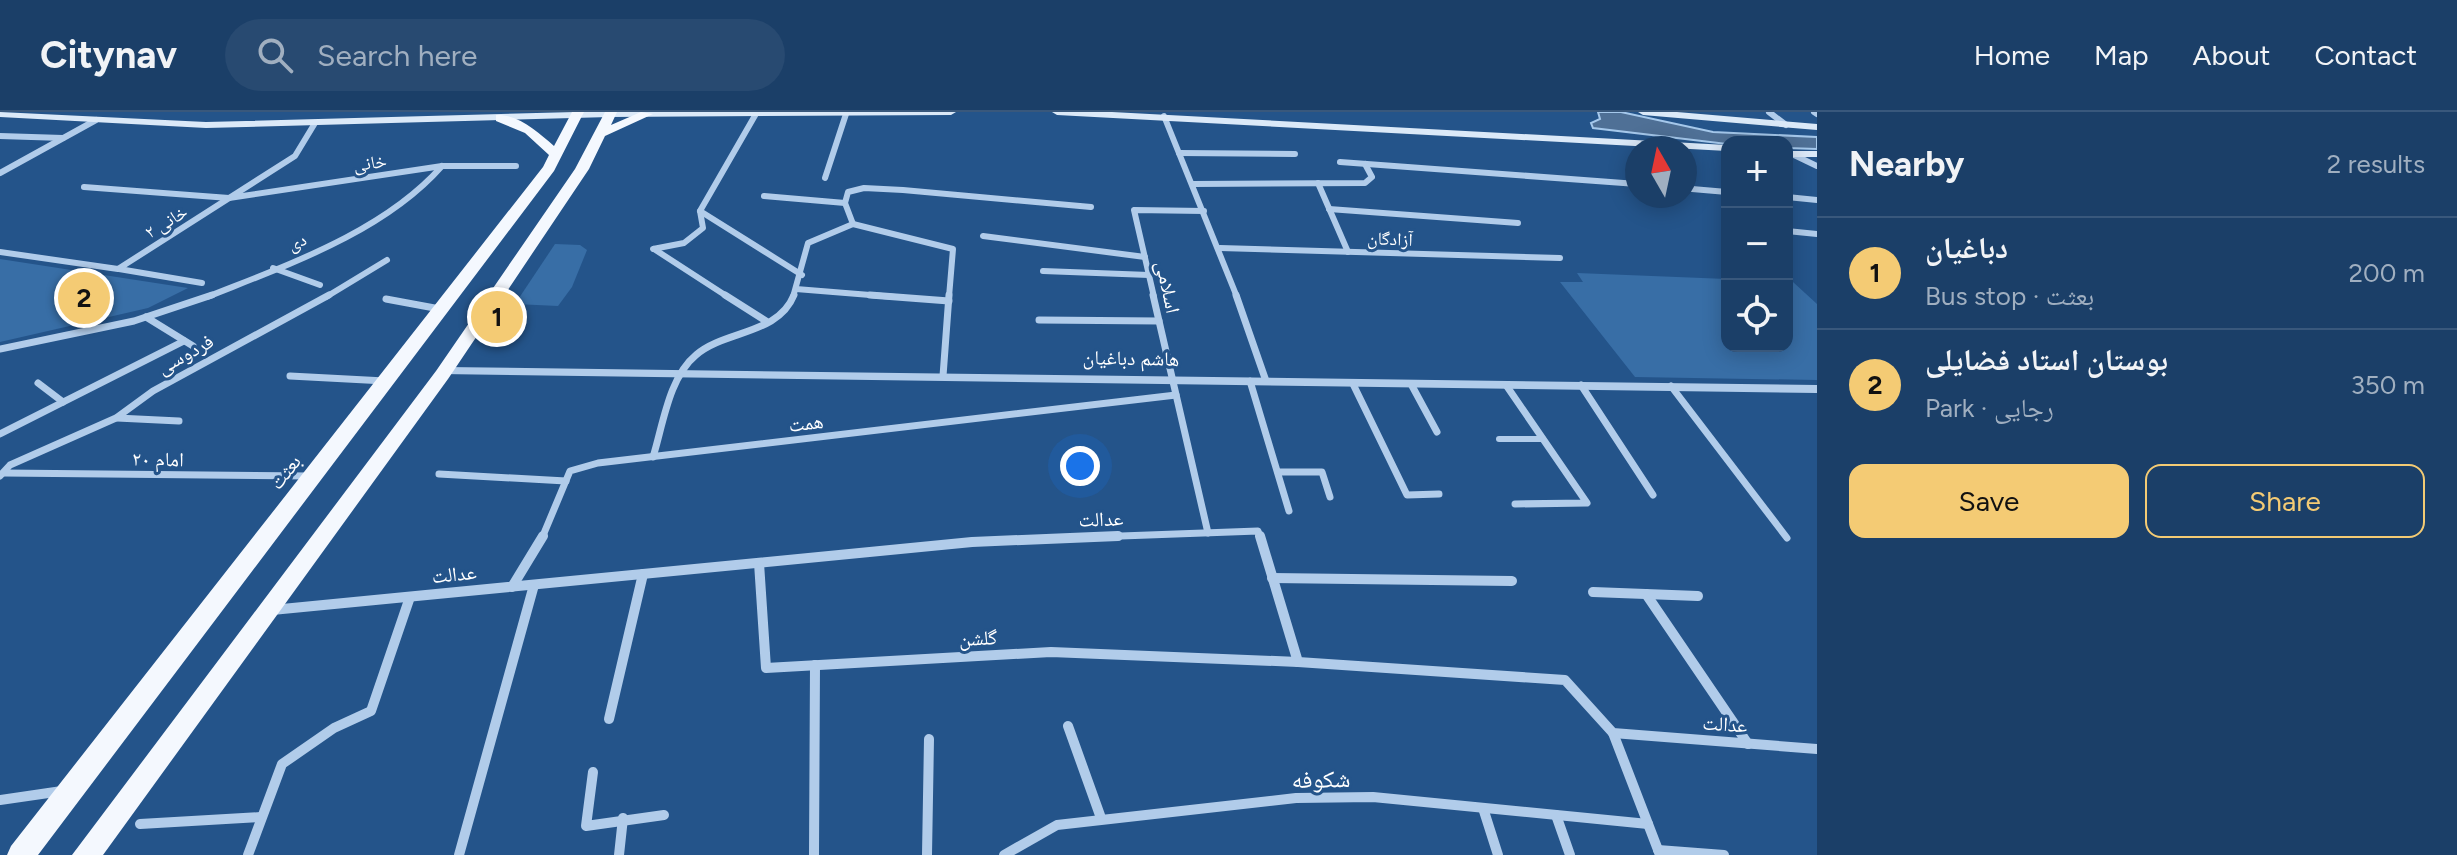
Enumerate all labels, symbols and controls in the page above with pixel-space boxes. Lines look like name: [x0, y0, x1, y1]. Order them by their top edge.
search box: [225, 19, 785, 91]
text: Citynav: [40, 32, 177, 78]
icon: search: [253, 33, 297, 77]
text: Search here: [317, 37, 477, 74]
text: Home: [1974, 38, 2050, 72]
text: Map: [2094, 38, 2149, 72]
text: About: [2193, 38, 2270, 72]
text: Contact: [2314, 38, 2417, 72]
north arrow: [1625, 136, 1697, 208]
map controls: [1721, 136, 1793, 352]
button: +: [1721, 136, 1793, 208]
text: Nearby: [1849, 144, 1964, 185]
text: 2 results: [2327, 148, 2425, 180]
street label: خانی: [352, 150, 388, 176]
street label: خانی ۲: [141, 201, 191, 243]
button: −: [1721, 208, 1793, 280]
street label: آزادگان: [1367, 227, 1414, 251]
street label: دی: [284, 228, 310, 256]
text: دباغیان: [1925, 229, 2008, 266]
text: 1: [1870, 257, 1880, 289]
text: 200 m: [2349, 257, 2425, 289]
street label: اسلامی: [1151, 259, 1185, 315]
pin: 2: [58, 268, 110, 328]
button: locate: [1721, 280, 1793, 352]
text: Bus stop · بعثت: [1925, 280, 2094, 312]
pin: 1: [471, 287, 523, 347]
street label: فردوسی: [152, 329, 218, 379]
text: بوستان استاد فضایلی: [1925, 341, 2168, 378]
street label: هاشم دباغیان: [1082, 345, 1180, 373]
text: 2: [1867, 369, 1883, 401]
text: 350 m: [2351, 369, 2425, 401]
text: Park · رجایی: [1925, 392, 2054, 424]
street label: همت: [787, 409, 825, 437]
your location: [1060, 446, 1100, 486]
street label: امام ۲۰: [132, 447, 184, 473]
street label: بعثت: [264, 450, 306, 494]
button: Save: [1849, 464, 2129, 538]
button: Share: [2145, 464, 2425, 538]
street label: عدالت: [1078, 506, 1124, 532]
street label: عدالت: [430, 560, 478, 588]
street label: گلشن: [958, 625, 998, 651]
street label: عدالت: [1702, 710, 1748, 738]
street label: شکوفه: [1291, 764, 1351, 794]

